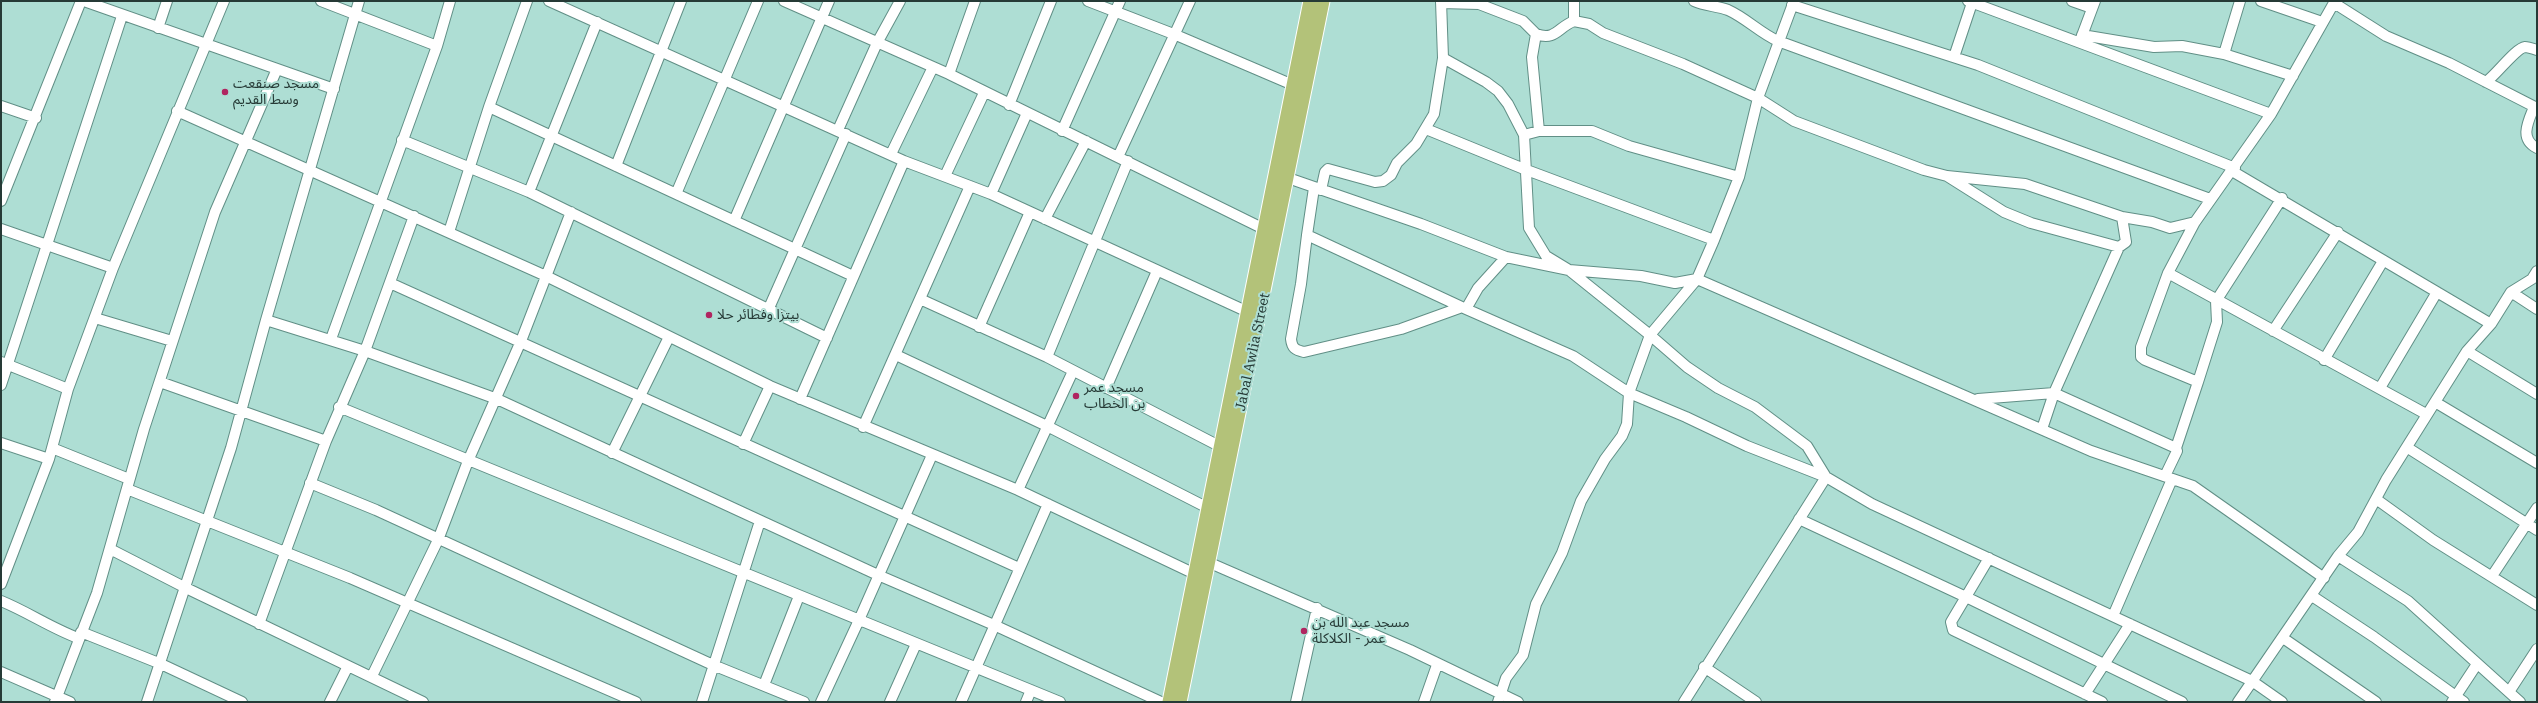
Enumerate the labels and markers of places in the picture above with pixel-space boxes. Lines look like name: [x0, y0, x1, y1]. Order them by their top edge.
place label: مسجد صنقعت وسط القديم: [233, 76, 319, 108]
marker: مسجد صنقعت وسط القديم: [220, 87, 230, 97]
place label: بيتزا وفطائر حلا: [717, 307, 799, 323]
marker: بيتزا وفطائر حلا: [704, 310, 714, 320]
place label: مسجد عمر بن الخطاب: [1084, 380, 1145, 412]
marker: مسجد عمر بن الخطاب: [1071, 391, 1081, 401]
place label: مسجد عبد الله بن عمر - الكلاكلة: [1312, 615, 1409, 648]
marker: مسجد عبد الله بن عمر - الكلاكلة: [1299, 626, 1309, 636]

